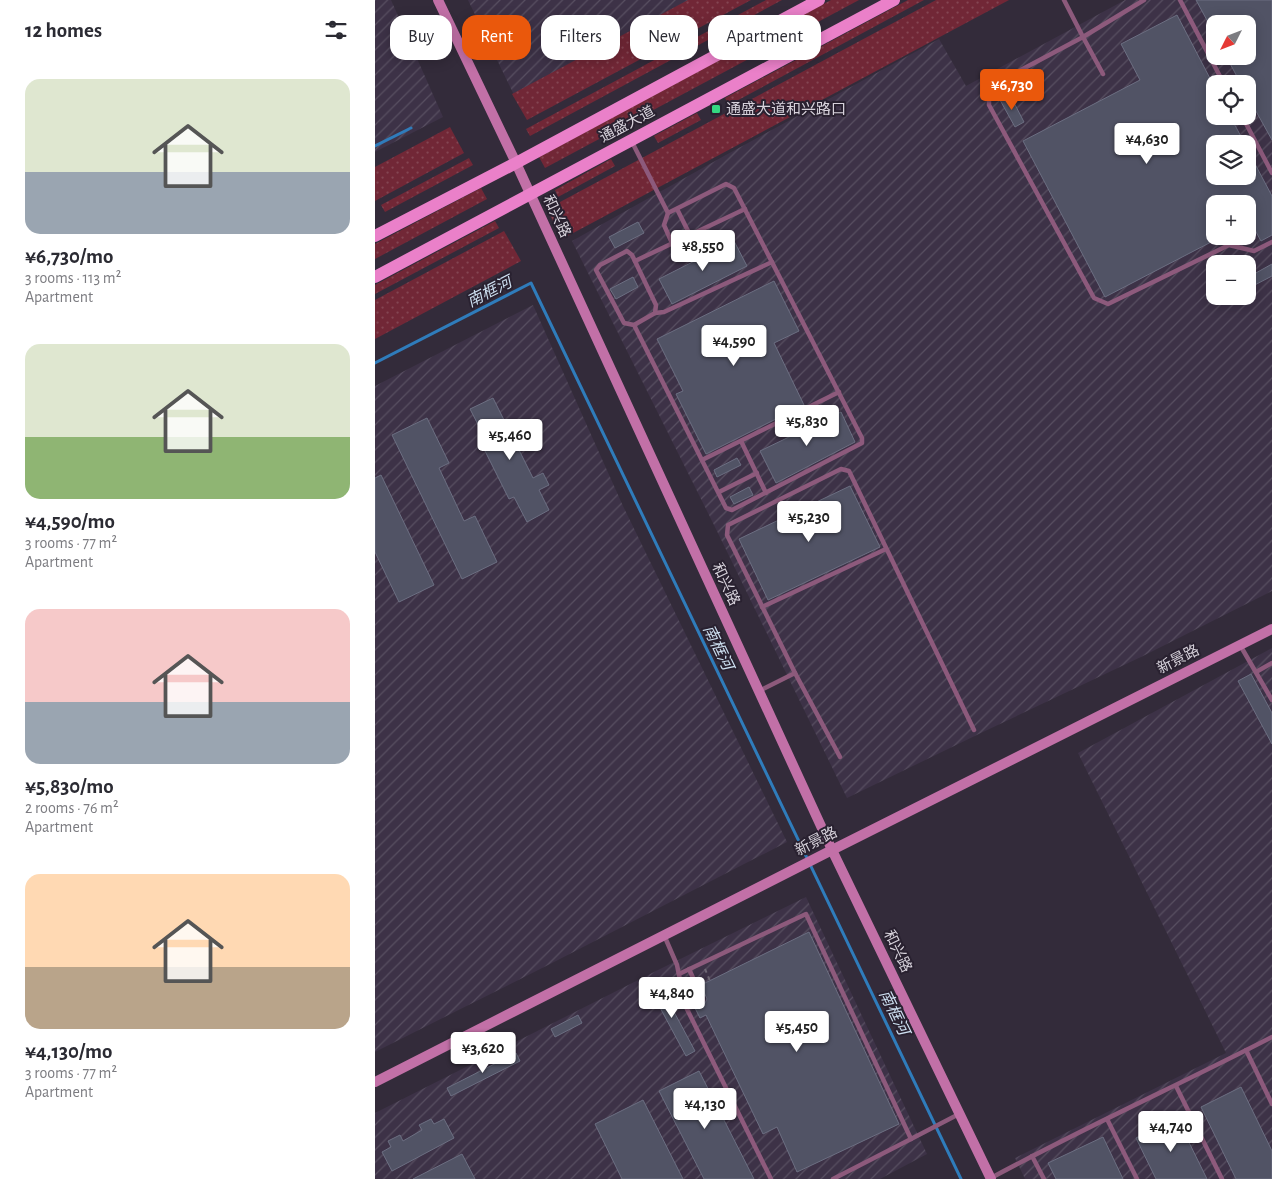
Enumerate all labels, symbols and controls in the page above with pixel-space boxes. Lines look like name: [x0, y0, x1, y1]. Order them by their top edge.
chip: Buy: [390, 15, 452, 60]
chip: Rent: [462, 15, 531, 60]
chip: Filters: [541, 15, 620, 60]
chip: New: [630, 15, 698, 60]
chip: Apartment: [708, 15, 821, 60]
north arrow: [1206, 15, 1256, 65]
map controls: [1206, 15, 1256, 305]
icon: filters: [322, 16, 350, 44]
text: 12 homes: [25, 20, 102, 41]
pin: ¥6,730: [971, 68, 1053, 111]
button: locate: [1206, 75, 1256, 125]
text: ¥6,730: [991, 77, 1033, 93]
place label: 通盛大道和兴路口: [726, 100, 846, 117]
street label: 通盛大道: [596, 102, 657, 145]
marker: 通盛大道和兴路口: [710, 103, 722, 115]
icon: home: [143, 111, 233, 201]
pin: ¥4,630: [1106, 122, 1188, 165]
text: ¥4,630: [1125, 131, 1169, 147]
button: layers: [1206, 135, 1256, 185]
street label: 和兴路: [540, 192, 574, 240]
button: +: [1206, 195, 1256, 245]
pin: ¥8,550: [662, 230, 744, 272]
text: ¥8,550: [682, 238, 724, 254]
text: ¥6,730/mo: [25, 246, 113, 267]
button: −: [1206, 255, 1256, 305]
text: 3 rooms · 113 m²: [25, 270, 121, 286]
water label: 南框河: [464, 272, 517, 310]
text: Apartment: [25, 289, 93, 305]
pin: ¥4,590: [693, 324, 775, 367]
text: ¥4,590: [712, 333, 756, 349]
icon: home: [143, 376, 233, 466]
pin: ¥5,830: [766, 404, 848, 447]
text: ¥5,830: [786, 413, 828, 429]
pin: ¥5,460: [469, 418, 551, 461]
text: ¥5,460: [488, 427, 532, 443]
pin: ¥5,230: [768, 500, 850, 543]
text: ¥5,230: [788, 509, 830, 525]
text: ¥4,590/mo: [25, 511, 115, 532]
text: 3 rooms · 77 m²: [25, 535, 117, 551]
text: Apartment: [25, 554, 93, 570]
street label: 和兴路: [709, 560, 743, 608]
water label: 南框河: [700, 622, 738, 675]
icon: home: [143, 641, 233, 731]
street label: 新景路: [1154, 642, 1202, 676]
text: ¥5,830/mo: [25, 776, 114, 797]
text: 2 rooms · 76 m²: [25, 800, 119, 816]
text: Apartment: [25, 819, 93, 835]
street label: 新景路: [792, 824, 840, 858]
icon: home: [143, 906, 233, 996]
street label: 和兴路: [881, 927, 915, 975]
pin: ¥4,840: [631, 976, 713, 1019]
text: ¥4,840: [650, 985, 694, 1001]
water label: 南框河: [876, 987, 914, 1040]
pin: ¥5,450: [756, 1010, 838, 1053]
text: ¥5,450: [776, 1019, 818, 1035]
pin: ¥3,620: [442, 1032, 524, 1074]
text: ¥3,620: [462, 1040, 504, 1056]
text: ¥4,130/mo: [25, 1041, 112, 1062]
text: 3 rooms · 77 m²: [25, 1065, 117, 1081]
text: Apartment: [25, 1084, 93, 1100]
pin: ¥4,130: [664, 1088, 746, 1130]
text: ¥4,130: [684, 1096, 726, 1112]
pin: ¥4,740: [1130, 1110, 1212, 1153]
text: ¥4,740: [1149, 1119, 1193, 1135]

